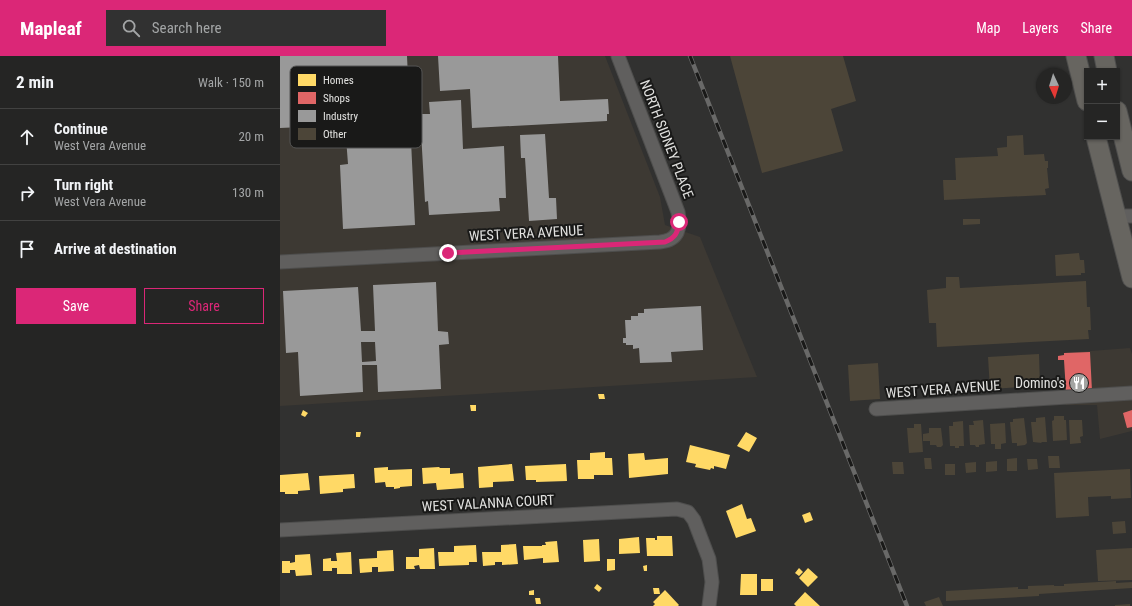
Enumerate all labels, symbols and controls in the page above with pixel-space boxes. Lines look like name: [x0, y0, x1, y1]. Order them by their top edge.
search box: [106, 10, 386, 46]
text: Mapleaf: [20, 17, 82, 40]
icon: search: [120, 17, 142, 39]
text: Search here: [152, 19, 222, 37]
text: Map: [976, 20, 1000, 36]
text: Layers: [1022, 20, 1059, 36]
text: Share: [1081, 20, 1112, 36]
legend: [290, 66, 422, 148]
north arrow: [1036, 68, 1072, 104]
map controls: [1084, 68, 1120, 140]
button: +: [1084, 68, 1120, 104]
text: 2 min: [16, 72, 54, 92]
text: Homes: [323, 74, 354, 87]
text: Walk · 150 m: [198, 75, 264, 90]
street label: NORTH SIDNEY PLACE: [637, 78, 697, 201]
text: Shops: [323, 92, 350, 105]
button: −: [1084, 104, 1120, 140]
text: Industry: [323, 110, 359, 123]
text: Continue: [54, 120, 108, 138]
icon: ahead: [16, 126, 38, 148]
text: Other: [323, 128, 347, 141]
text: 20 m: [238, 129, 264, 144]
text: West Vera Avenue: [54, 138, 146, 153]
text: Turn right: [54, 176, 113, 194]
icon: right: [16, 182, 38, 204]
text: 130 m: [232, 185, 264, 200]
text: West Vera Avenue: [54, 194, 146, 209]
route start: [670, 213, 688, 231]
street label: WEST VERA AVENUE: [468, 222, 584, 244]
icon: arrive: [16, 238, 38, 260]
text: Arrive at destination: [54, 240, 177, 258]
route end: [439, 244, 457, 262]
button: Save: [16, 288, 136, 324]
button: Share: [144, 288, 264, 324]
restaurant icon: Domino's: [1068, 372, 1090, 394]
place label: Domino's: [1015, 375, 1065, 391]
street label: WEST VERA AVENUE: [885, 377, 1001, 401]
street label: WEST VALANNA COURT: [421, 492, 555, 514]

